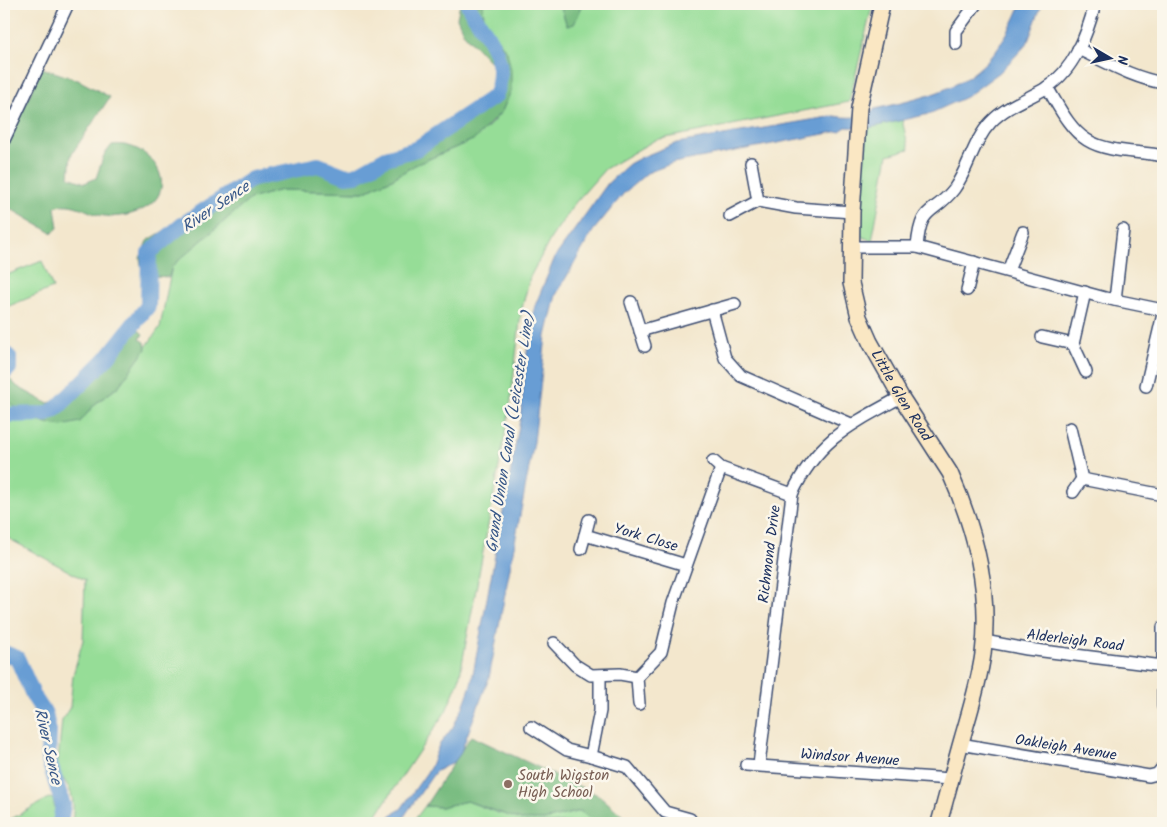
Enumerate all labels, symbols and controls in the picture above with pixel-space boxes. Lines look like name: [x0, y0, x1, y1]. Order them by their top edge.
north arrow: [1084, 32, 1134, 82]
text: N: [1110, 54, 1133, 66]
water label: River Sence: [177, 174, 256, 239]
water label: Grand Union Canal (Leicester Line): [479, 308, 542, 554]
street label: Little Glen Road: [864, 345, 938, 447]
street label: Richmond Drive: [752, 504, 788, 605]
street label: York Close: [611, 517, 681, 559]
street label: Alderleigh Road: [1025, 623, 1125, 659]
water label: River Sence: [27, 706, 69, 789]
street label: Oakleigh Avenue: [1013, 728, 1119, 768]
street label: Windsor Avenue: [800, 743, 900, 773]
place label: South Wigston High School: [518, 764, 609, 805]
marker: South Wigston High School: [502, 778, 514, 790]

